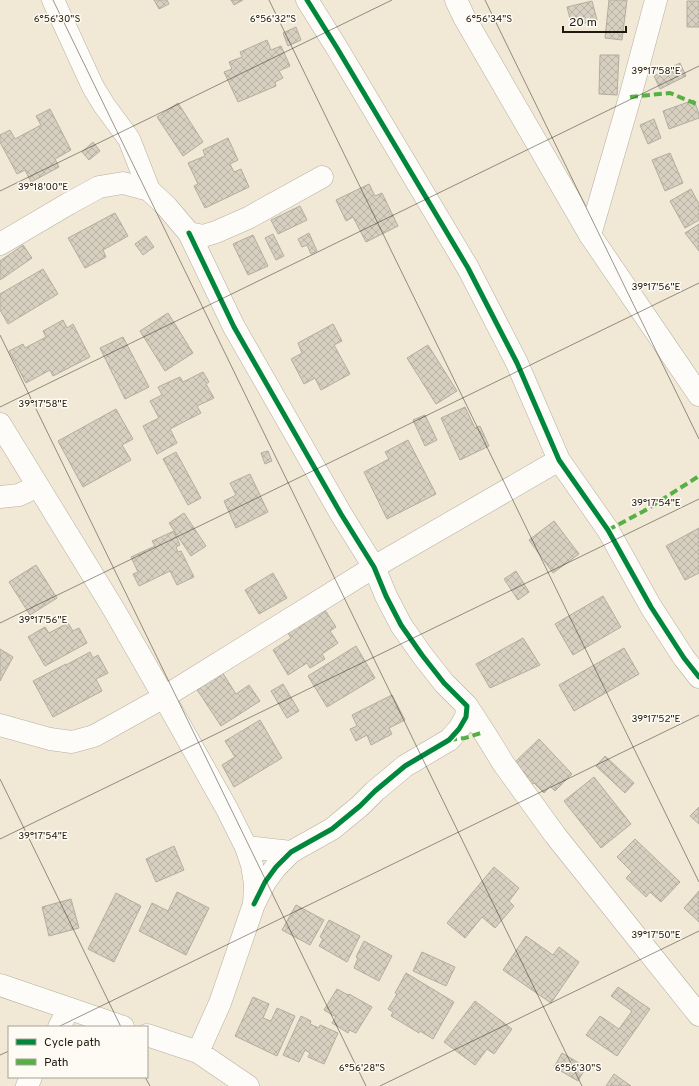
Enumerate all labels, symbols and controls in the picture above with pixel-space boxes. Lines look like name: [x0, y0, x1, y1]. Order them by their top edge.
scale bar: [563, 8, 626, 34]
text: 6°56'30"S: [34, 13, 80, 26]
text: 6°56'32"S: [250, 13, 296, 26]
text: 6°56'34"S: [466, 13, 512, 26]
text: 20 m: [569, 15, 597, 31]
text: 39°17'58"E: [631, 65, 681, 78]
text: 39°18'00"E: [18, 181, 68, 194]
text: 39°17'56"E: [631, 281, 681, 294]
text: 39°17'58"E: [18, 398, 68, 411]
text: 39°17'54"E: [631, 497, 681, 510]
text: 39°17'56"E: [18, 614, 68, 627]
text: 39°17'52"E: [631, 713, 681, 726]
text: 39°17'54"E: [18, 830, 68, 843]
text: 39°17'50"E: [631, 929, 681, 942]
legend: [8, 1026, 148, 1078]
text: Cycle path: [44, 1035, 101, 1051]
text: Path: [44, 1055, 69, 1071]
text: 6°56'28"S: [339, 1062, 385, 1075]
text: 6°56'30"S: [555, 1062, 601, 1075]

